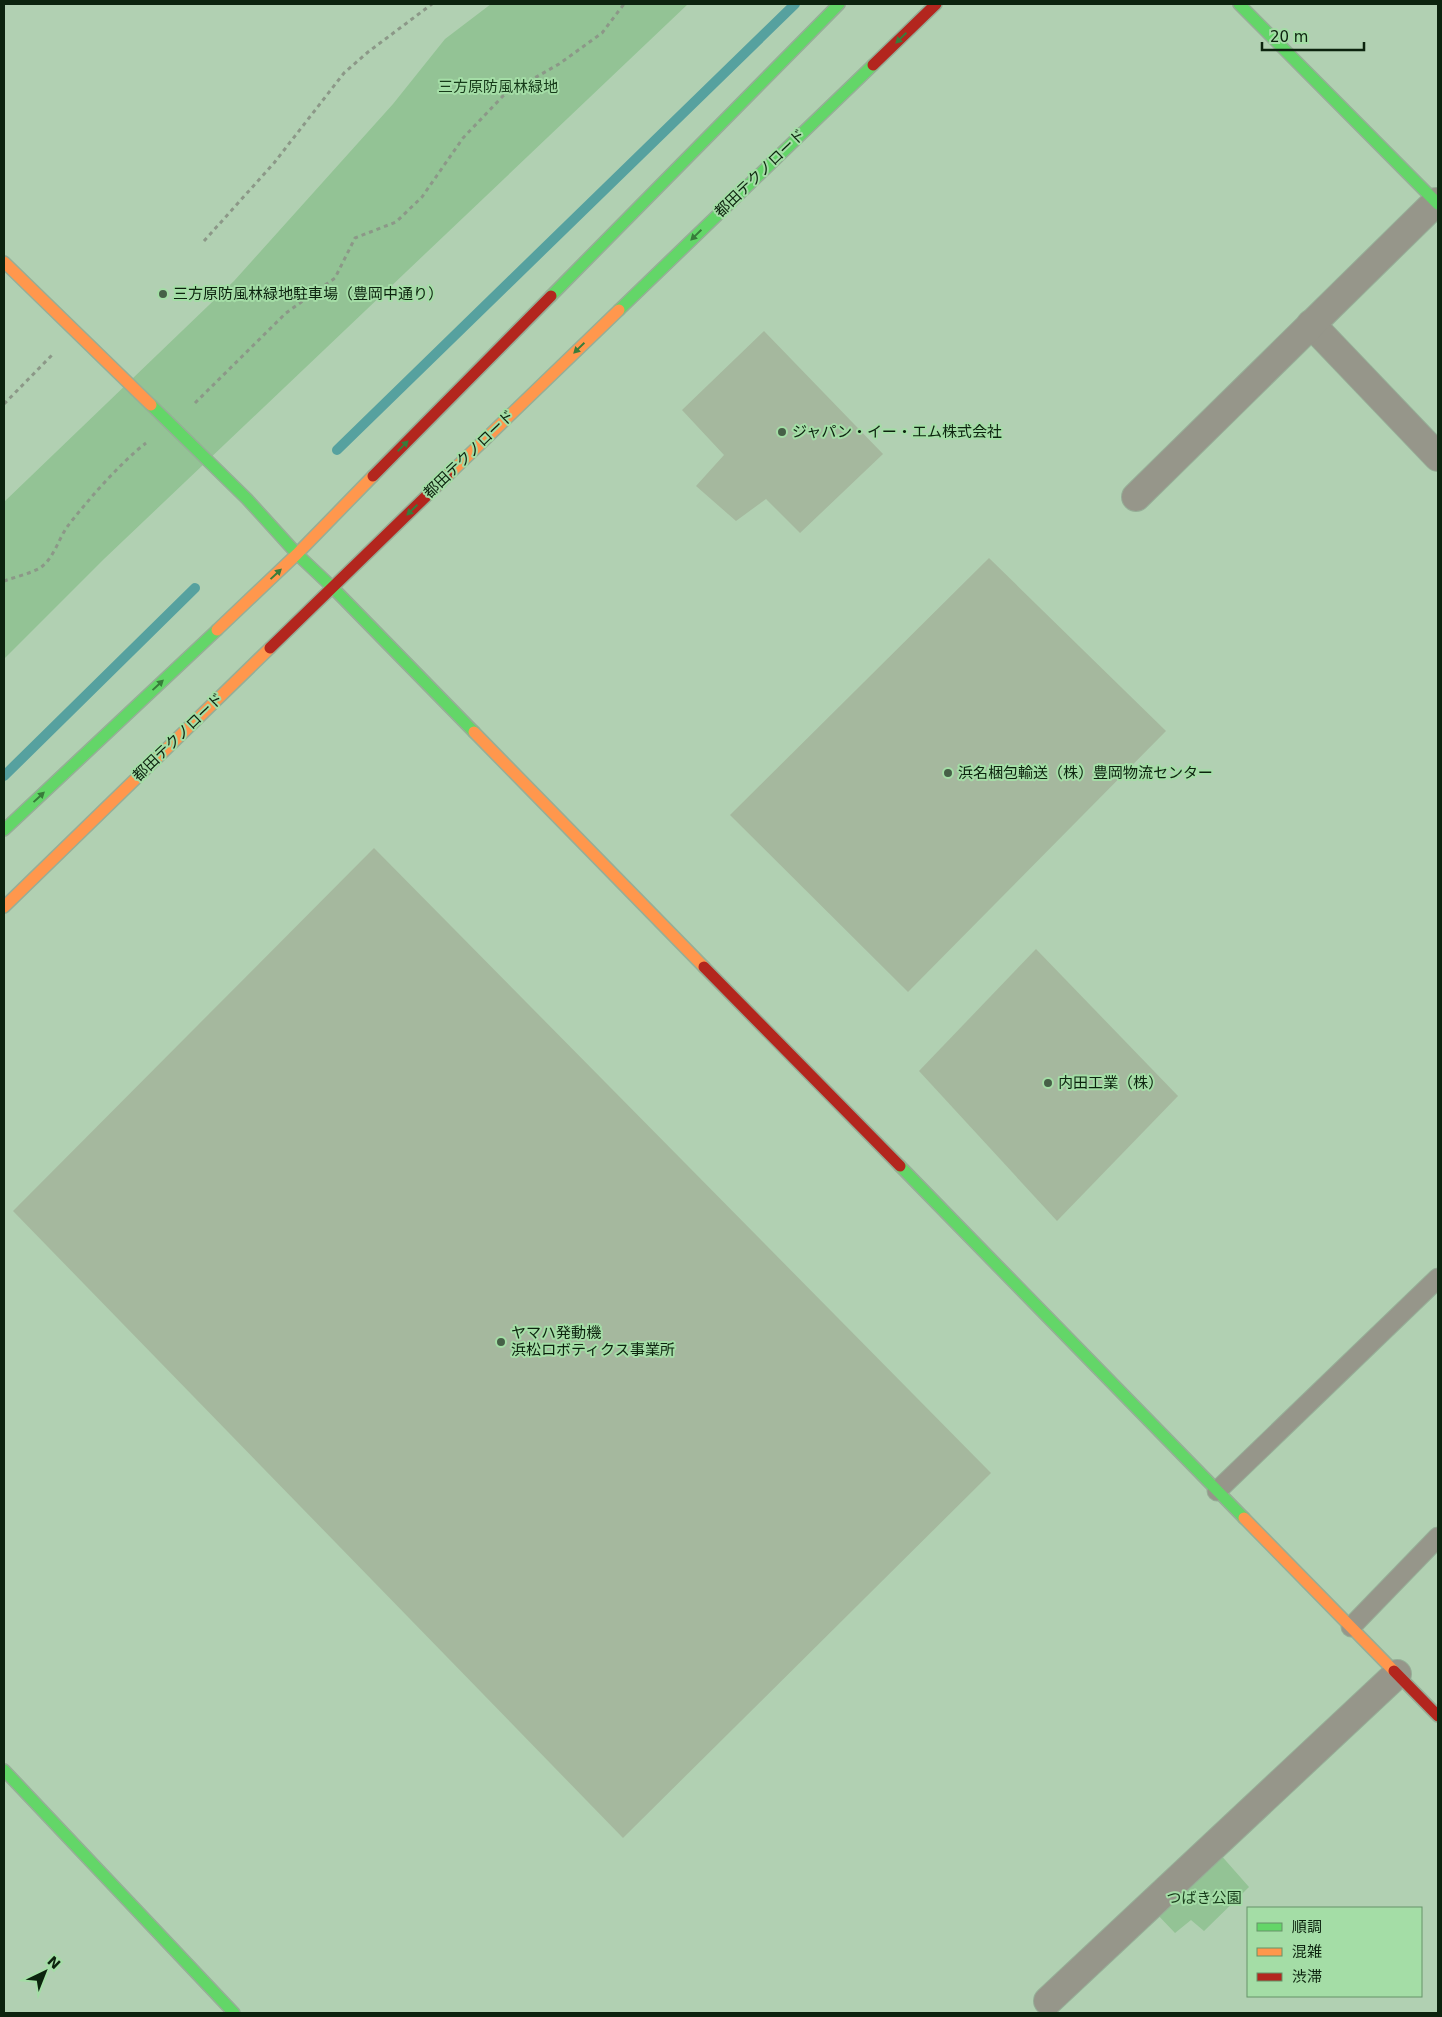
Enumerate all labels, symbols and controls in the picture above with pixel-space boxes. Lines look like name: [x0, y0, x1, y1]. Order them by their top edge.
scale bar: [1262, 20, 1364, 52]
text: 20 m: [1270, 28, 1308, 46]
one-way arrow: [895, 32, 907, 44]
park label: 三方原防風林緑地: [438, 78, 558, 96]
street label: 都田テクノロード: [711, 125, 809, 221]
one-way arrow: [690, 229, 702, 241]
place label: 三方原防風林緑地駐車場（豊岡中通り）: [173, 285, 443, 303]
marker: 三方原防風林緑地駐車場（豊岡中通り）: [157, 288, 169, 300]
one-way arrow: [573, 342, 585, 354]
street label: 都田テクノロード: [420, 406, 518, 502]
place label: ジャパン・イー・エム株式会社: [792, 423, 1002, 441]
marker: ジャパン・イー・エム株式会社: [776, 426, 788, 438]
one-way arrow: [397, 441, 409, 453]
one-way arrow: [406, 503, 418, 515]
one-way arrow: [270, 568, 282, 580]
one-way arrow: [151, 679, 163, 691]
street label: 都田テクノロード: [129, 689, 227, 785]
place label: 浜名梱包輸送（株）豊岡物流センター: [958, 764, 1213, 782]
marker: 浜名梱包輸送（株）豊岡物流センター: [942, 767, 954, 779]
one-way arrow: [33, 791, 45, 803]
place label: 内田工業（株）: [1058, 1074, 1163, 1092]
marker: 内田工業（株）: [1042, 1077, 1054, 1089]
place label: ヤマハ発動機 浜松ロボティクス事業所: [511, 1324, 675, 1359]
marker: ヤマハ発動機 浜松ロボティクス事業所: [495, 1336, 507, 1348]
park label: つばき公園: [1166, 1889, 1242, 1907]
legend: [1247, 1907, 1422, 1997]
text: 順調: [1292, 1918, 1322, 1936]
text: 混雑: [1292, 1943, 1322, 1961]
north arrow: [20, 1947, 70, 1997]
text: N: [44, 1953, 64, 1972]
text: 渋滞: [1292, 1968, 1322, 1986]

